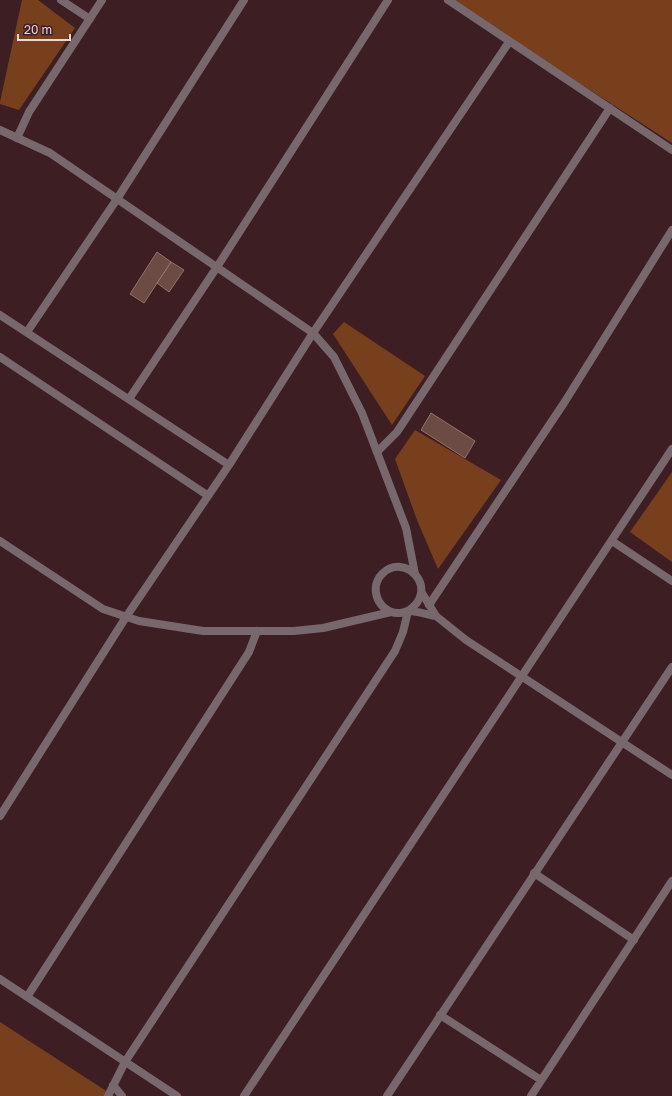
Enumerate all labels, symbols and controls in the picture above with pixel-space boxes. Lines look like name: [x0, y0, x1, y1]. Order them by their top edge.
scale bar: [18, 16, 70, 42]
text: 20 m: [24, 22, 52, 37]

